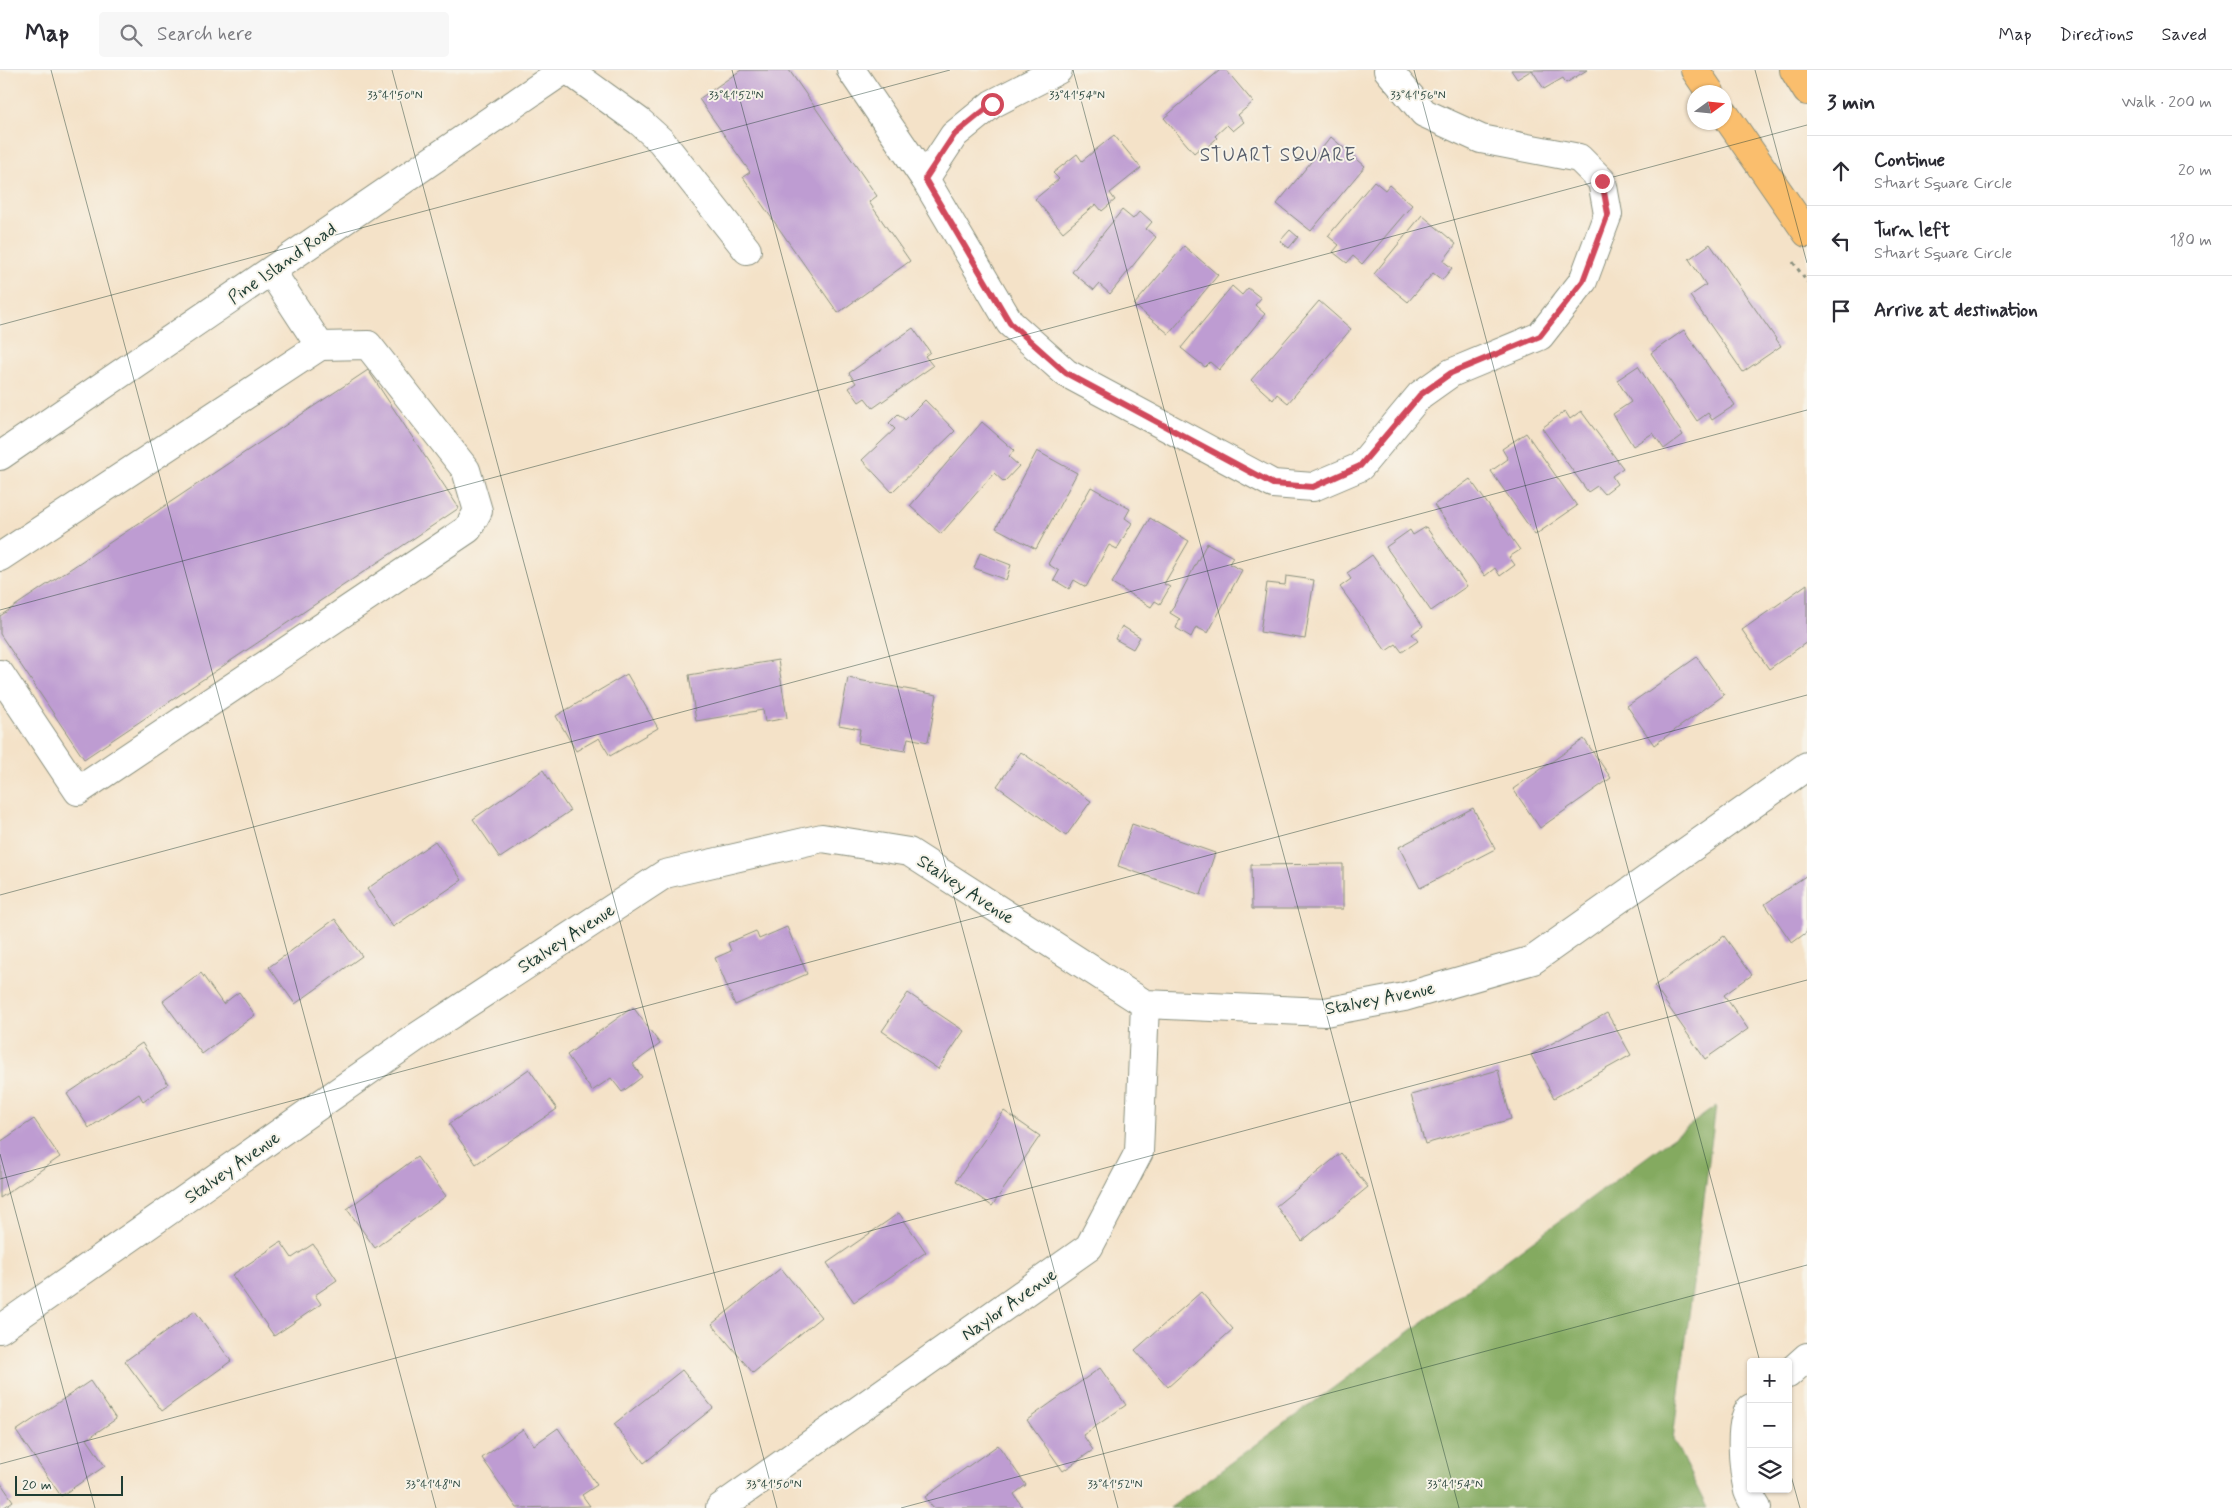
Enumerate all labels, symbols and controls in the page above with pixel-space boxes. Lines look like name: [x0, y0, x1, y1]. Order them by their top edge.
search box: [99, 12, 449, 57]
text: Map: [25, 19, 69, 50]
icon: search: [117, 21, 145, 49]
text: Search here: [157, 22, 253, 47]
text: Map: [1999, 23, 2032, 47]
text: Directions: [2060, 23, 2134, 47]
text: Saved: [2162, 23, 2207, 47]
north arrow: [1687, 85, 1732, 130]
text: 33°41'50"N: [367, 88, 423, 104]
text: 33°41'52"N: [708, 88, 764, 104]
text: 33°41'54"N: [1049, 88, 1105, 104]
text: 33°41'56"N: [1390, 88, 1446, 104]
text: 3 min: [1827, 89, 1875, 117]
text: Walk · 200 m: [2121, 92, 2212, 113]
route start: [981, 93, 1004, 116]
district label: STUART SQUARE: [1200, 143, 1356, 168]
text: Continue: [1874, 148, 1945, 173]
icon: ahead: [1827, 157, 1855, 185]
text: 20 m: [2178, 160, 2212, 181]
route end: [1591, 170, 1614, 193]
text: Stuart Square Circle: [1874, 173, 2012, 194]
street label: Pine Island Road: [223, 217, 342, 310]
text: Turn left: [1874, 218, 1950, 243]
icon: left: [1827, 227, 1855, 255]
text: 180 m: [2169, 230, 2212, 251]
text: Stuart Square Circle: [1874, 243, 2012, 264]
icon: arrive: [1827, 297, 1855, 325]
text: Arrive at destination: [1874, 298, 2038, 323]
street label: Stalvey Avenue: [912, 849, 1019, 930]
street label: Stalvey Avenue: [513, 898, 620, 979]
street label: Stalvey Avenue: [1323, 977, 1437, 1021]
street label: Stalvey Avenue: [180, 1126, 285, 1210]
street label: Naylor Avenue: [957, 1263, 1062, 1347]
map controls: [1747, 1358, 1792, 1493]
button: +: [1747, 1358, 1792, 1403]
button: −: [1747, 1403, 1792, 1448]
button: layers: [1747, 1448, 1792, 1493]
scale bar: [15, 1473, 122, 1496]
text: 20 m: [22, 1476, 52, 1494]
text: 33°41'48"N: [405, 1477, 461, 1493]
text: 33°41'50"N: [746, 1477, 802, 1493]
text: 33°41'52"N: [1087, 1477, 1143, 1493]
text: 33°41'54"N: [1427, 1477, 1483, 1493]

